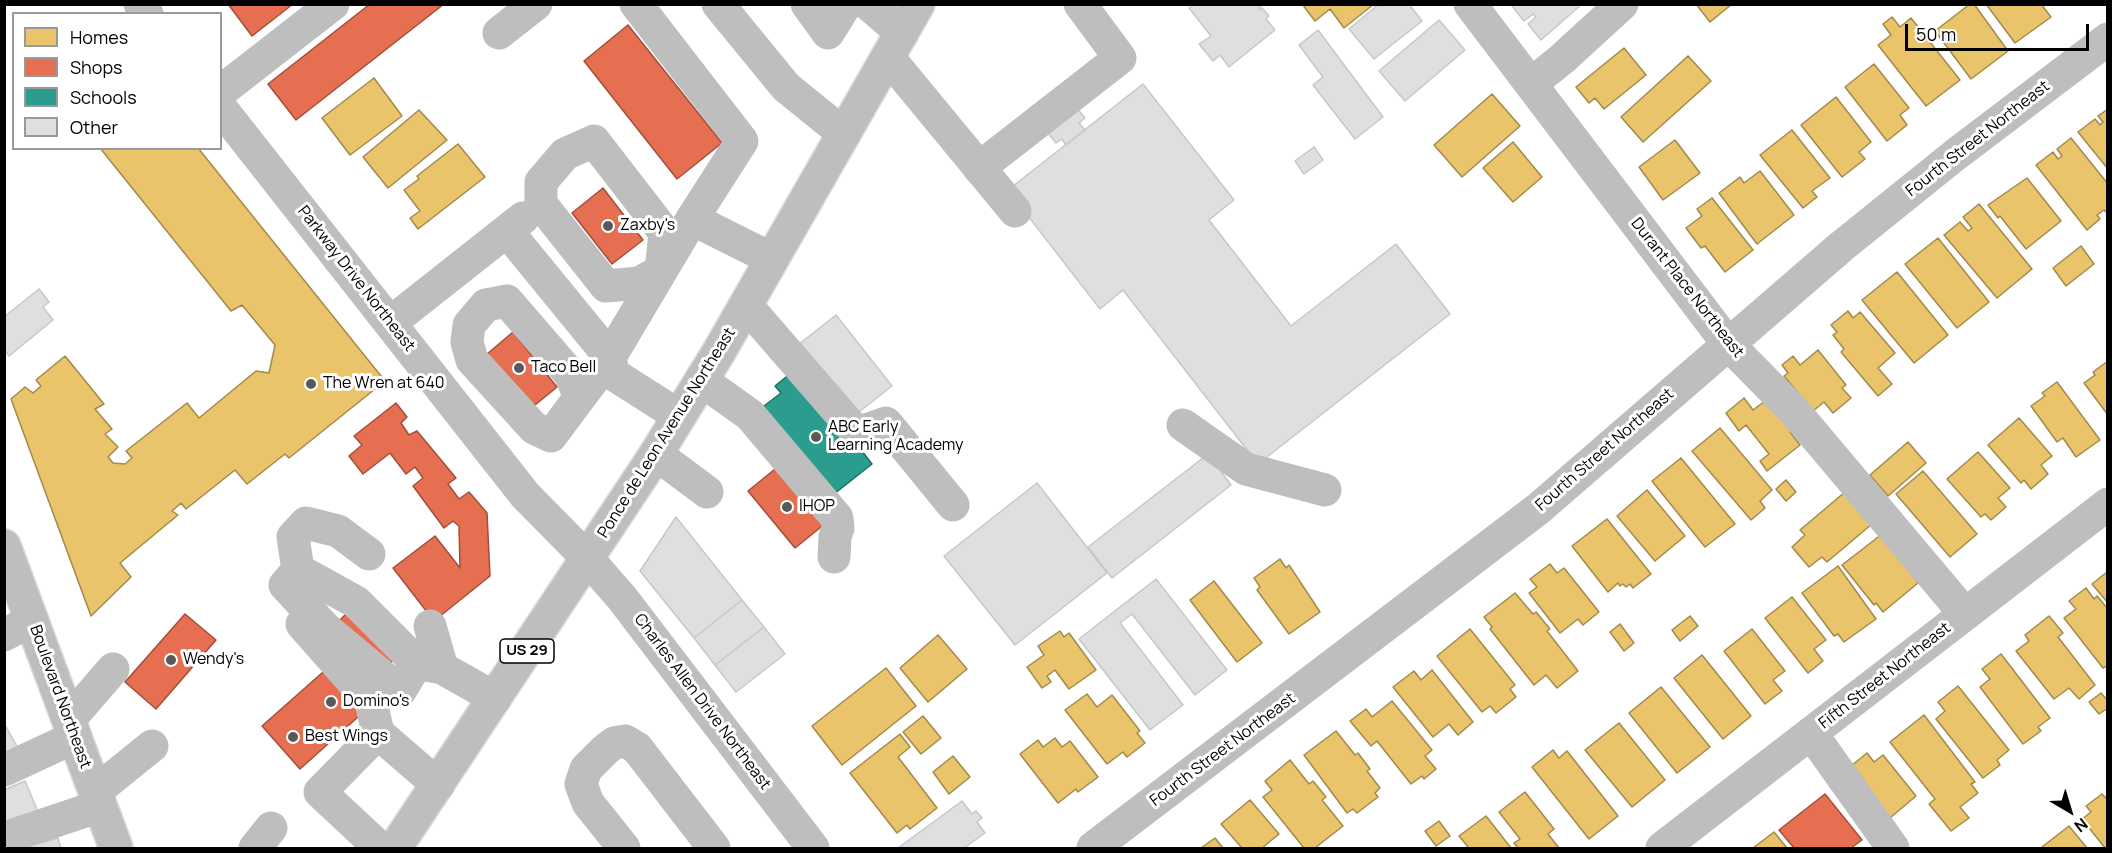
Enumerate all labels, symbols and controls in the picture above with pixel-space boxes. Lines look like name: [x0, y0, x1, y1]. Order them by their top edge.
legend: [12, 12, 222, 150]
scale bar: [1908, 12, 2092, 50]
text: 50 m: [1916, 22, 1956, 46]
text: Homes: [70, 25, 128, 49]
text: Shops: [70, 55, 122, 79]
street label: Fourth Street Northeast: [1902, 77, 2054, 201]
text: Schools: [70, 85, 137, 109]
text: Other: [70, 115, 118, 139]
street label: Parkway Drive Northeast: [293, 202, 419, 356]
street label: Durant Place Northeast: [1626, 214, 1748, 362]
place label: Zaxby's: [620, 216, 675, 236]
marker: Zaxby's: [601, 219, 615, 233]
street label: Ponce de Leon Avenue Northeast: [594, 324, 740, 542]
place label: Taco Bell: [531, 358, 596, 378]
marker: Taco Bell: [512, 361, 526, 375]
place label: The Wren at 640: [323, 374, 445, 394]
marker: The Wren at 640: [304, 377, 318, 391]
street label: Fourth Street Northeast: [1532, 385, 1678, 515]
place label: ABC Early Learning Academy: [828, 418, 964, 456]
marker: ABC Early Learning Academy: [809, 430, 823, 444]
place label: IHOP: [799, 497, 835, 517]
marker: IHOP: [780, 500, 794, 514]
street label: Charles Allen Drive Northeast: [630, 610, 774, 794]
street label: Fifth Street Northeast: [1815, 619, 1955, 733]
street label: Boulevard Northeast: [25, 623, 95, 771]
road number: US 29: [500, 639, 554, 663]
place label: Wendy's: [183, 650, 244, 670]
marker: Wendy's: [164, 653, 178, 667]
street label: Fourth Street Northeast: [1147, 689, 1299, 811]
place label: Domino's: [343, 692, 409, 712]
marker: Domino's: [324, 695, 338, 709]
place label: Best Wings: [305, 727, 388, 747]
marker: Best Wings: [286, 730, 300, 744]
north arrow: [2040, 781, 2100, 841]
text: N: [2070, 813, 2092, 837]

